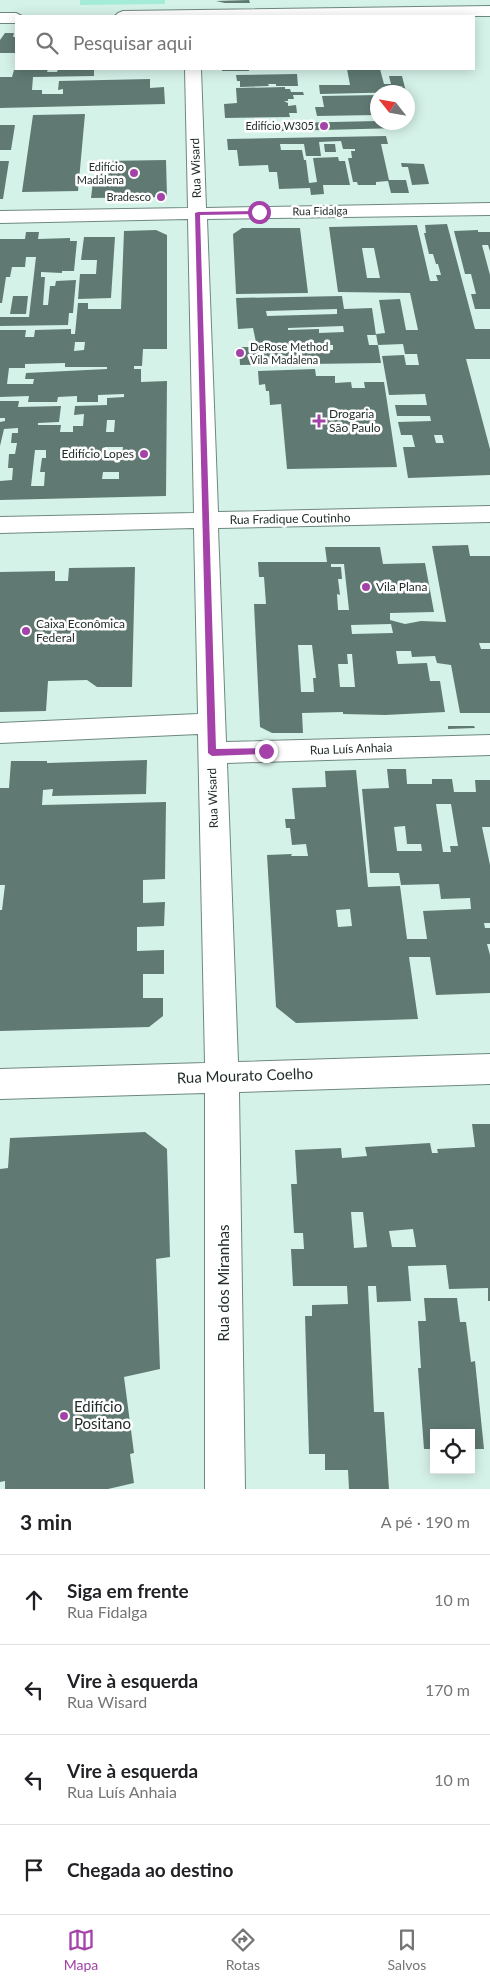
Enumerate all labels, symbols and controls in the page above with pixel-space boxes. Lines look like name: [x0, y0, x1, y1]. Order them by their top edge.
search box: [15, 15, 475, 70]
icon: search: [33, 29, 61, 57]
text: Pesquisar aqui: [73, 31, 192, 54]
north arrow: [370, 85, 415, 130]
place label: Edifício W305: [245, 119, 314, 132]
marker: Edifício W305: [318, 120, 330, 132]
street label: Rua Wisard: [187, 138, 204, 198]
place label: Edifício Madalena: [77, 160, 124, 186]
marker: Edifício Madalena: [128, 167, 140, 179]
place label: Bradesco: [107, 190, 151, 203]
marker: Bradesco: [155, 191, 167, 203]
route start: [248, 201, 271, 224]
street label: Rua Fidalga: [292, 204, 348, 217]
place label: DeRose Method Vila Madalena: [250, 340, 328, 366]
marker: DeRose Method Vila Madalena: [234, 347, 246, 359]
place label: Drogaria São Paulo: [329, 406, 381, 435]
marker: Drogaria São Paulo: [313, 415, 325, 427]
place label: Edifício Lopes: [62, 446, 134, 461]
marker: Edifício Lopes: [138, 448, 150, 460]
street label: Rua Fradique Coutinho: [229, 510, 351, 527]
place label: Vila Plana: [376, 579, 428, 594]
marker: Vila Plana: [360, 581, 372, 593]
place label: Caixa Econômica Federal: [36, 616, 125, 645]
marker: Caixa Econômica Federal: [20, 625, 32, 637]
route end: [255, 740, 278, 763]
street label: Rua Luís Anhaia: [309, 740, 393, 757]
street label: Rua Wisard: [204, 768, 221, 828]
street label: Rua Mourato Coelho: [176, 1064, 313, 1086]
street label: Rua dos Miranhas: [214, 1225, 232, 1341]
place label: Edifício Positano: [74, 1397, 131, 1432]
marker: Edifício Positano: [58, 1410, 70, 1422]
map controls: [430, 1429, 475, 1474]
button: locate: [430, 1429, 475, 1474]
text: 3 min: [20, 1509, 72, 1534]
text: A pé · 190 m: [381, 1512, 470, 1531]
text: Siga em frente: [67, 1579, 189, 1602]
icon: ahead: [20, 1586, 48, 1614]
text: 10 m: [434, 1590, 470, 1609]
text: Rua Fidalga: [67, 1602, 147, 1621]
text: Vire à esquerda: [67, 1669, 198, 1692]
icon: left: [20, 1676, 48, 1704]
text: 170 m: [425, 1680, 470, 1699]
text: Rua Wisard: [67, 1692, 147, 1711]
text: Vire à esquerda: [67, 1759, 198, 1782]
icon: left: [20, 1766, 48, 1794]
text: 10 m: [434, 1770, 470, 1789]
text: Rua Luís Anhaia: [67, 1782, 177, 1801]
icon: arrive: [20, 1856, 48, 1884]
text: Chegada ao destino: [67, 1858, 233, 1881]
tab: Mapa: [64, 1926, 98, 1973]
tab: Rotas: [226, 1926, 260, 1973]
tab: Salvos: [387, 1926, 426, 1973]

